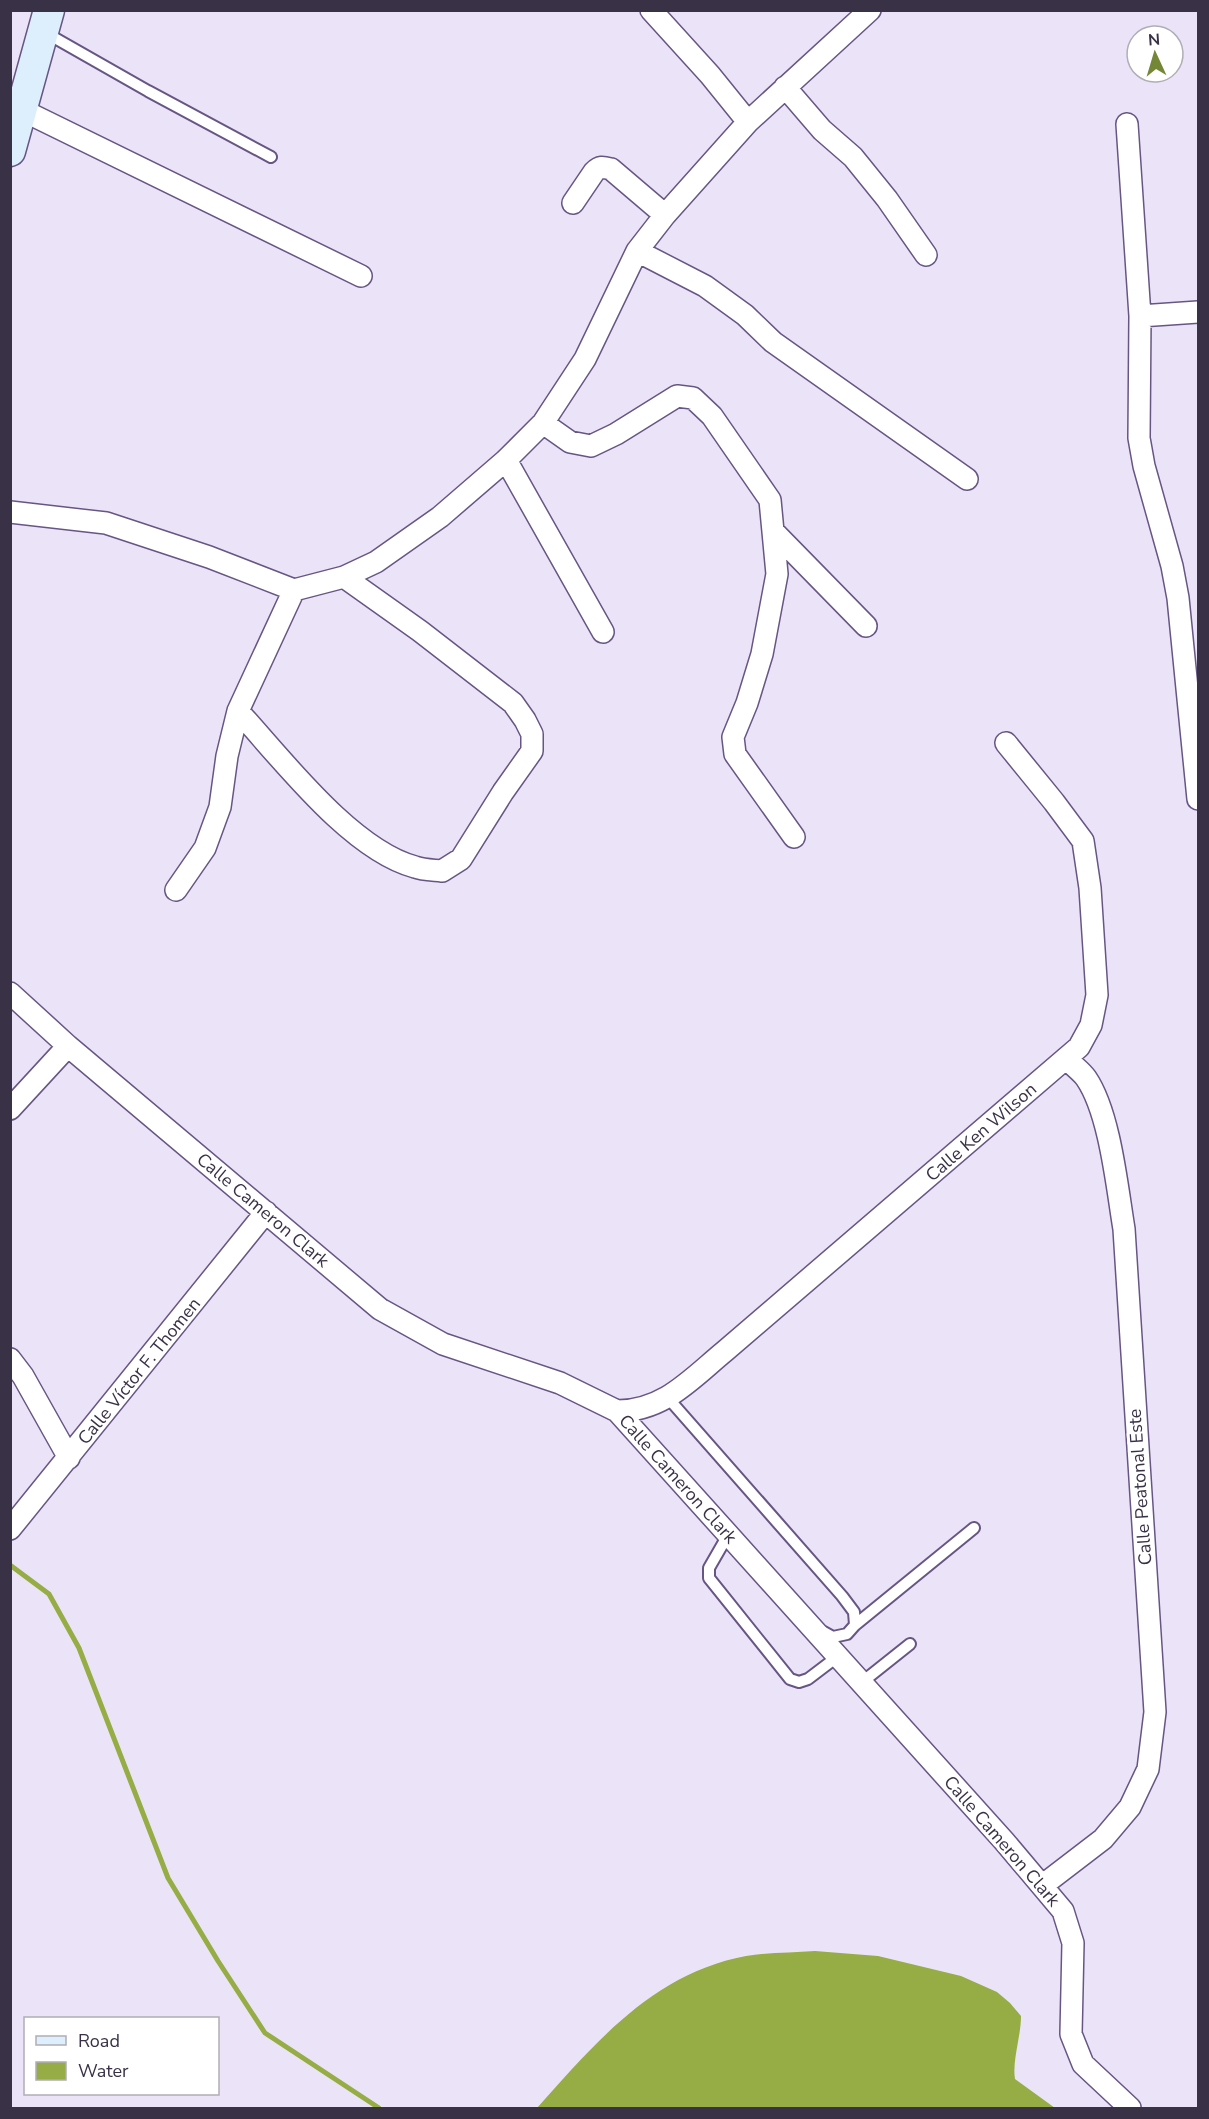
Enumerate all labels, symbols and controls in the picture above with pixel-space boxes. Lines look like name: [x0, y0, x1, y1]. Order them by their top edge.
north arrow: [1125, 24, 1185, 84]
text: N: [1147, 29, 1161, 51]
street label: Calle Ken Wilson: [920, 1077, 1042, 1187]
street label: Calle Cameron Clark: [192, 1147, 335, 1273]
street label: Calle Víctor F. Thomen: [72, 1292, 206, 1450]
street label: Calle Peatonal Este: [1123, 1408, 1157, 1566]
street label: Calle Cameron Clark: [614, 1409, 743, 1549]
street label: Calle Cameron Clark: [938, 1770, 1066, 1912]
legend: [24, 2017, 219, 2095]
text: Road: [78, 2029, 120, 2053]
text: Water: [78, 2059, 129, 2083]

